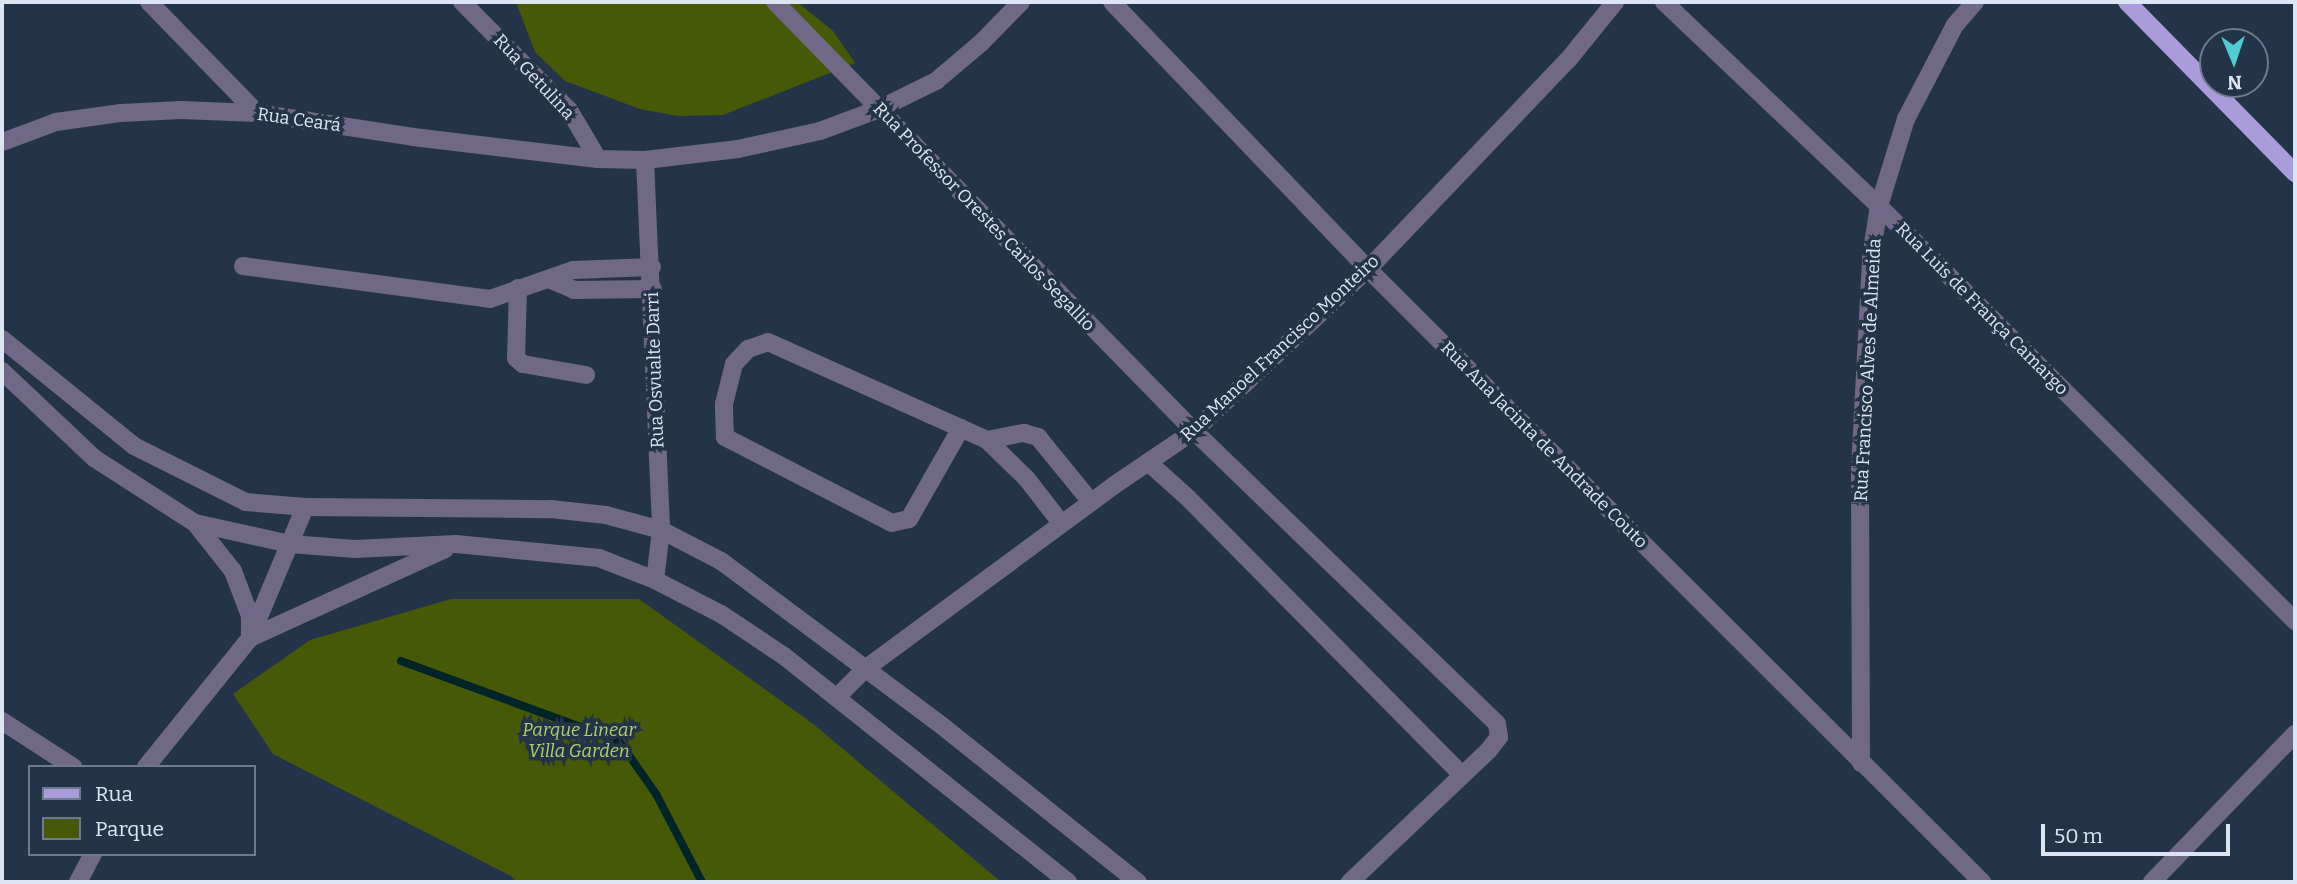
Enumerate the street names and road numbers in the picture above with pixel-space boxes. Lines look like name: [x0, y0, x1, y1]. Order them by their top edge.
street label: Rua Getulina: [489, 30, 579, 124]
street label: Rua Professor Orestes Carlos Segallio: [869, 98, 1099, 336]
street label: Rua Ceará: [256, 103, 342, 137]
street label: Rua Luis de França Camargo: [1891, 218, 2073, 400]
street label: Rua Francisco Alves de Almeida: [1850, 238, 1886, 502]
street label: Rua Manoel Francisco Monteiro: [1176, 250, 1384, 446]
street label: Rua Osvualte Darri: [641, 291, 669, 449]
street label: Rua Ana Jacinta de Andrade Couto: [1436, 337, 1652, 553]

